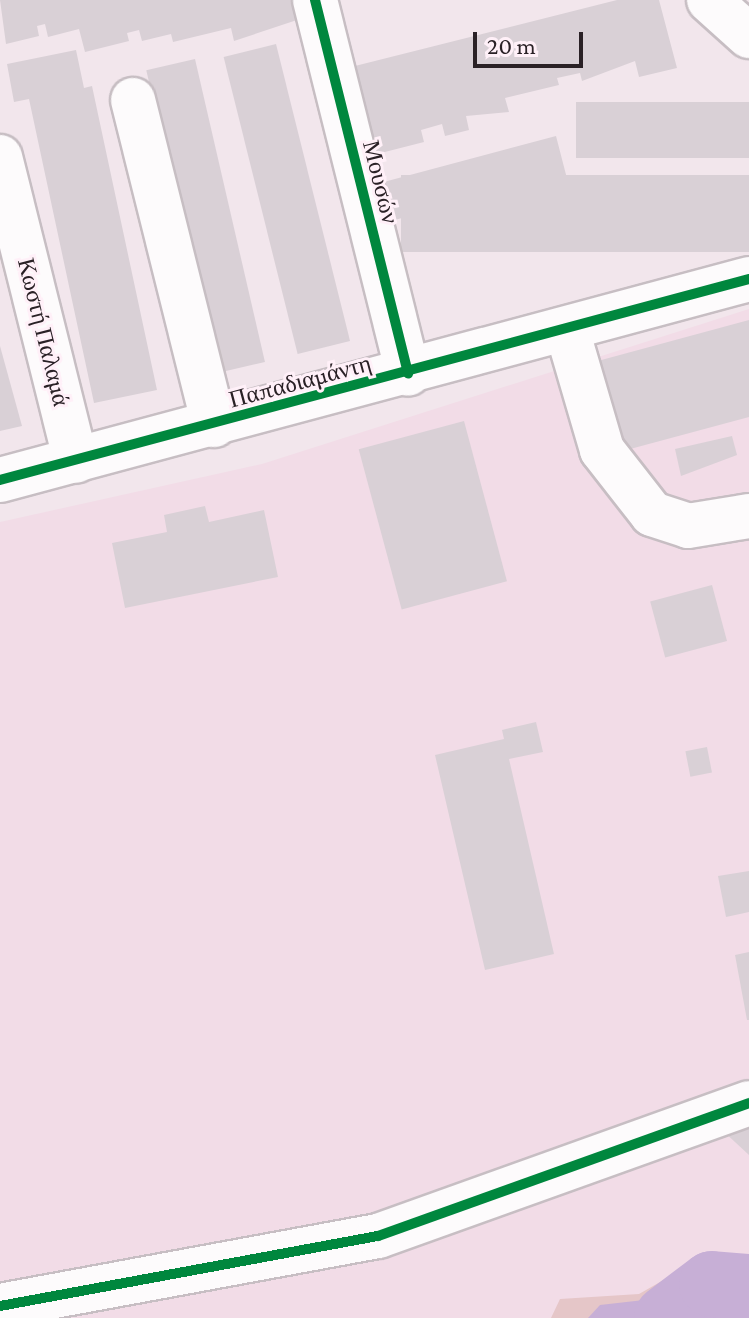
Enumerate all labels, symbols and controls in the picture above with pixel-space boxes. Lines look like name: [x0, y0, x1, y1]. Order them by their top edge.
scale bar: [477, 16, 587, 66]
text: 20 m: [487, 32, 536, 59]
street label: Μουσών: [357, 137, 405, 227]
street label: Κωστή Παλαμά: [12, 255, 76, 409]
street label: Παπαδιαμάντη: [226, 348, 374, 414]

